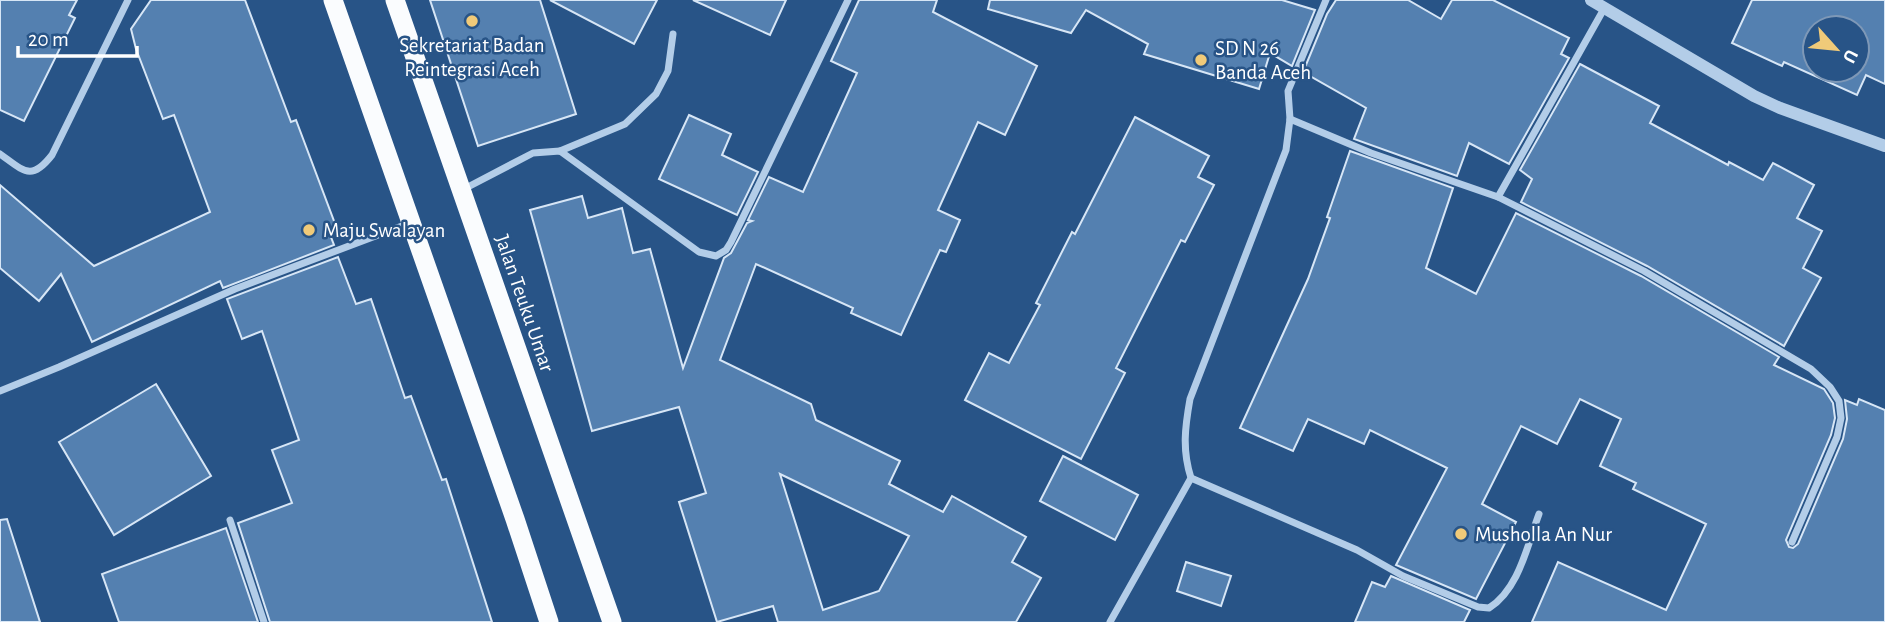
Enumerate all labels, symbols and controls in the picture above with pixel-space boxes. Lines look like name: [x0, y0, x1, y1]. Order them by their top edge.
marker: Sekretariat Badan Reintegrasi Aceh: [464, 13, 480, 29]
scale bar: [18, 14, 136, 58]
north arrow: [1801, 14, 1871, 84]
text: 20 m: [28, 29, 69, 50]
place label: Sekretariat Badan Reintegrasi Aceh: [399, 35, 545, 80]
place label: SD N 26 Banda Aceh: [1215, 38, 1311, 83]
text: U: [1839, 46, 1861, 66]
marker: SD N 26 Banda Aceh: [1193, 52, 1209, 68]
place label: Maju Swalayan: [323, 220, 445, 241]
marker: Maju Swalayan: [301, 222, 317, 238]
street label: Jalan Teuku Umar: [491, 232, 558, 375]
place label: Musholla An Nur: [1475, 524, 1612, 545]
marker: Musholla An Nur: [1453, 526, 1469, 542]

